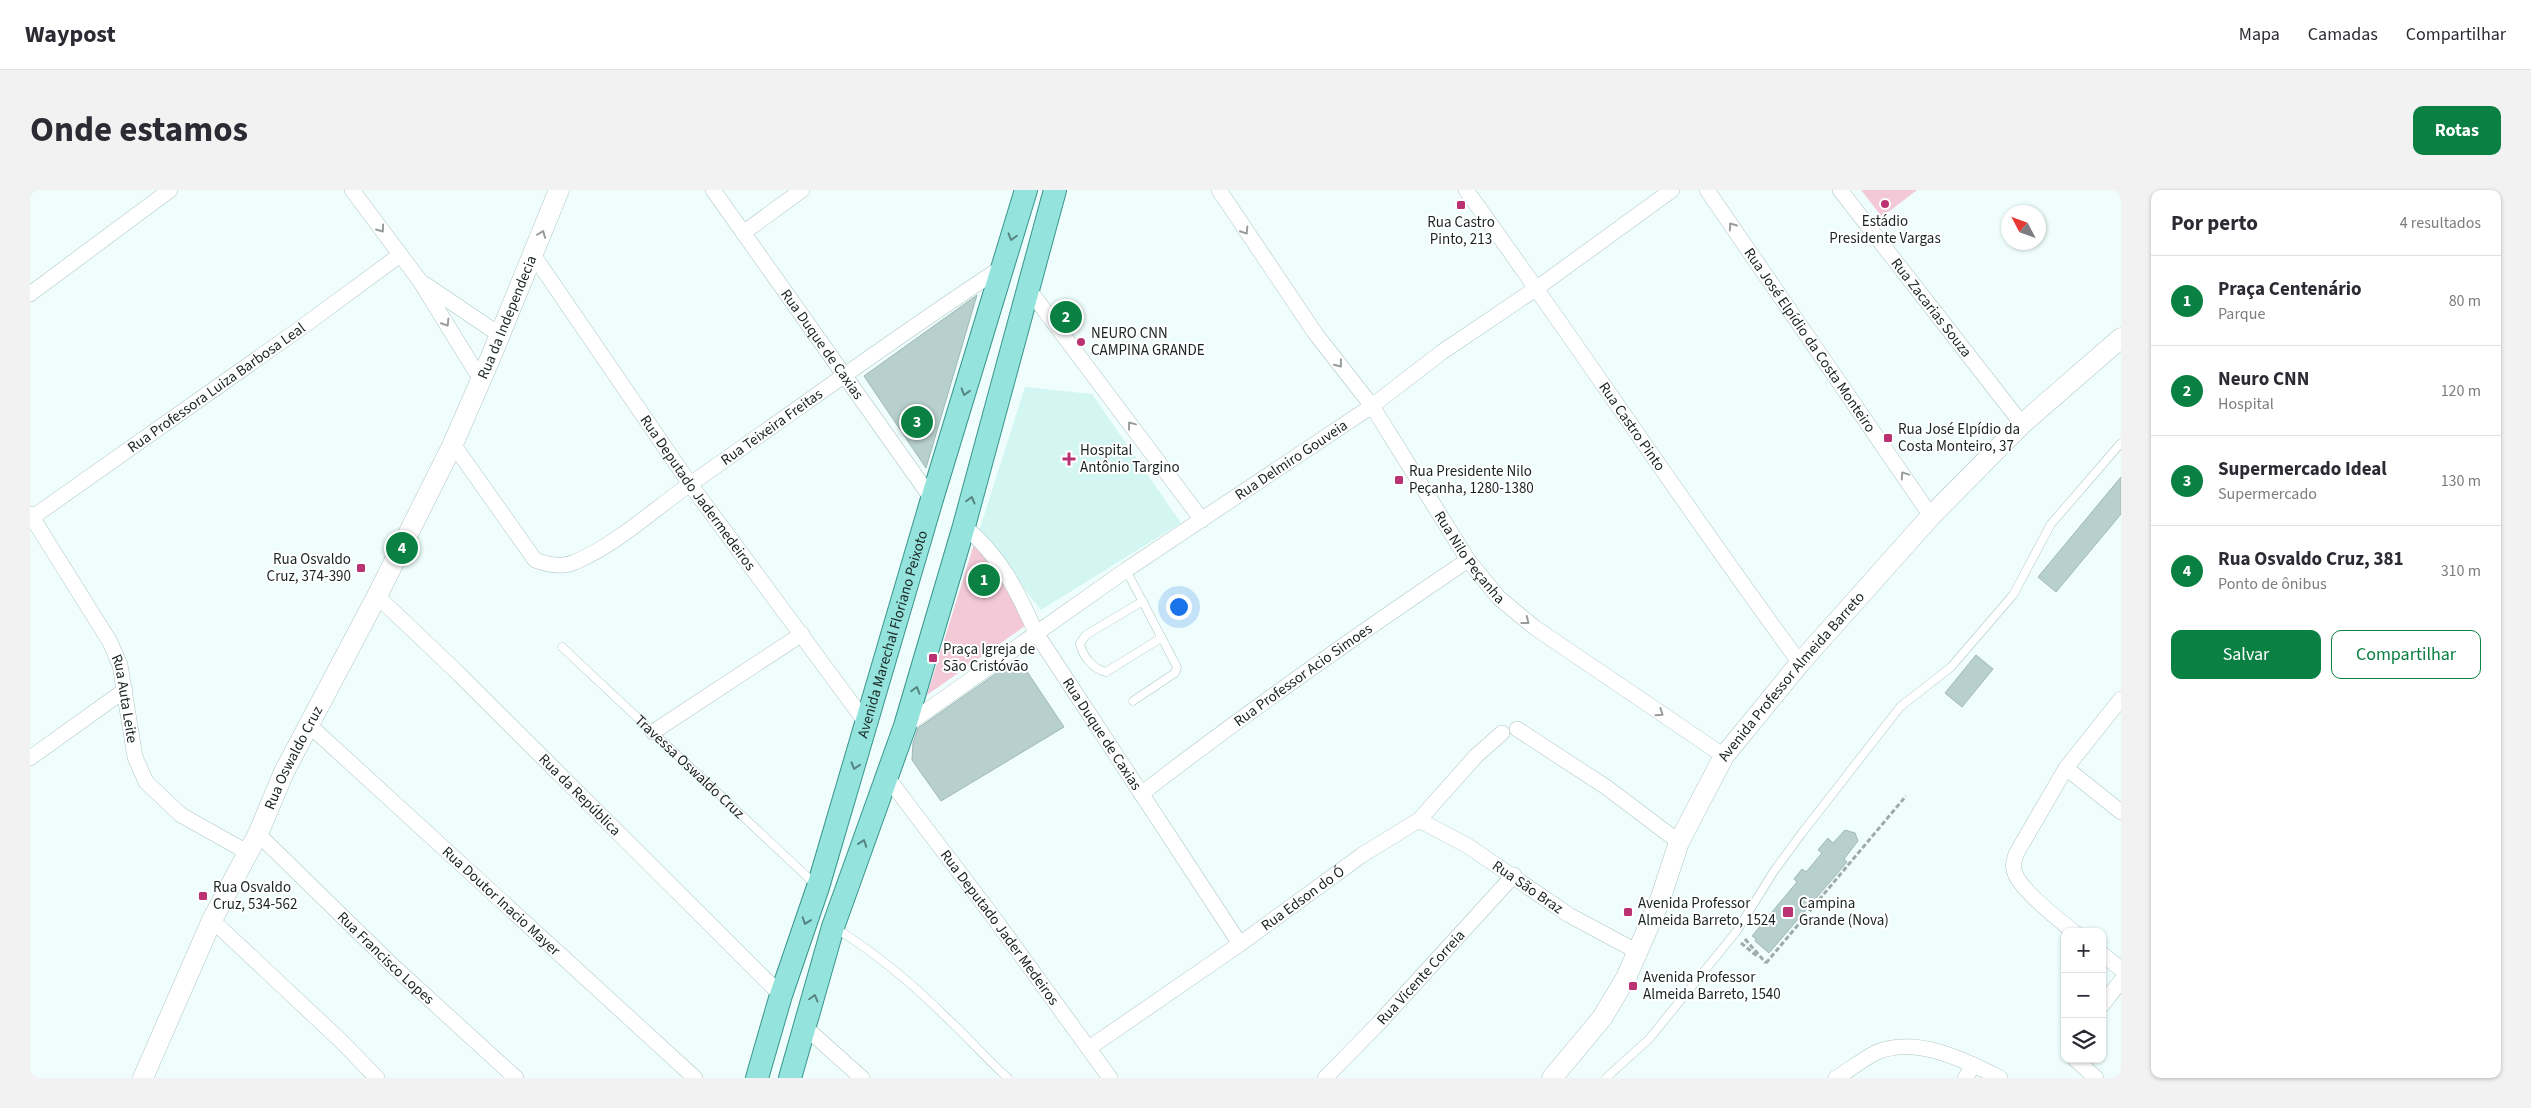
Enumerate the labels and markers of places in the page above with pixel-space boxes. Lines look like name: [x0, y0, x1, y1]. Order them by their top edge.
marker: Estádio Presidente Vargas: [1879, 198, 1891, 210]
marker: Rua Castro Pinto, 213: [1455, 199, 1467, 211]
place label: Estádio Presidente Vargas: [1829, 211, 1941, 249]
place label: Rua Castro Pinto, 213: [1427, 212, 1495, 250]
pin: 2: [1050, 298, 1082, 336]
place label: NEURO CNN CAMPINA GRANDE: [1091, 323, 1205, 361]
marker: NEURO CNN CAMPINA GRANDE: [1075, 336, 1087, 348]
pin: 3: [901, 403, 933, 441]
place label: Rua José Elpídio da Costa Monteiro, 37: [1898, 419, 2020, 457]
marker: Rua José Elpídio da Costa Monteiro, 37: [1882, 432, 1894, 444]
place label: Hospital Antônio Targino: [1080, 440, 1180, 478]
marker: Hospital Antônio Targino: [1062, 452, 1076, 466]
place label: Rua Presidente Nilo Peçanha, 1280-1380: [1409, 461, 1534, 499]
marker: Rua Presidente Nilo Peçanha, 1280-1380: [1393, 474, 1405, 486]
pin: 4: [386, 529, 418, 567]
place label: Rua Osvaldo Cruz, 374-390: [267, 549, 351, 587]
pin: 1: [968, 561, 1000, 599]
marker: Rua Osvaldo Cruz, 374-390: [355, 562, 367, 574]
place label: Praça Igreja de São Cristóvão: [943, 639, 1035, 677]
marker: Praça Igreja de São Cristóvão: [927, 652, 939, 664]
place label: Rua Osvaldo Cruz, 534-562: [213, 877, 297, 915]
marker: Rua Osvaldo Cruz, 534-562: [197, 890, 209, 902]
place label: Avenida Professor Almeida Barreto, 1524: [1638, 893, 1776, 931]
place label: Campina Grande (Nova): [1799, 893, 1889, 931]
marker: Campina Grande (Nova): [1781, 905, 1795, 919]
marker: Avenida Professor Almeida Barreto, 1524: [1622, 906, 1634, 918]
place label: Avenida Professor Almeida Barreto, 1540: [1643, 967, 1781, 1005]
marker: Avenida Professor Almeida Barreto, 1540: [1627, 980, 1639, 992]

